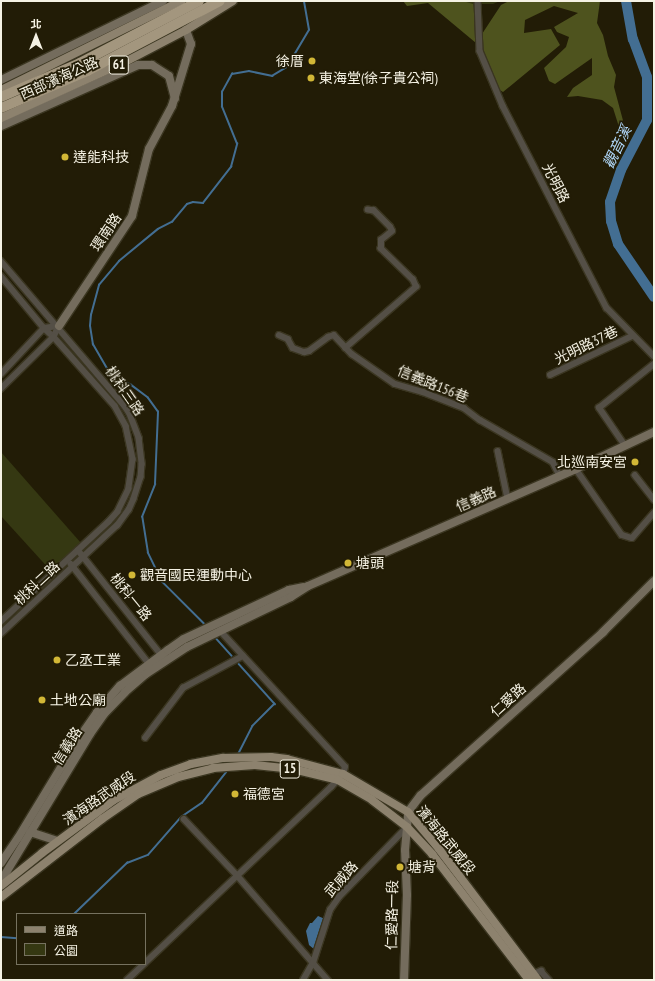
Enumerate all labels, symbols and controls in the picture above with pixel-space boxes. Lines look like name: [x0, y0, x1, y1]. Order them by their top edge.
north arrow: [16, 16, 56, 56]
text: 北: [31, 17, 42, 31]
street label: 西部濱海公路: [17, 53, 101, 103]
place label: 徐厝: [276, 53, 304, 69]
road number: 61: [108, 54, 130, 76]
marker: 徐厝: [307, 56, 317, 66]
place label: 東海堂(徐子貴公祠): [319, 70, 438, 86]
marker: 東海堂(徐子貴公祠): [306, 73, 316, 83]
water label: 觀音溪: [599, 123, 635, 171]
place label: 達能科技: [73, 149, 129, 165]
marker: 達能科技: [60, 152, 70, 162]
street label: 光明路: [539, 160, 573, 206]
street label: 環南路: [87, 210, 125, 254]
street label: 光明路37巷: [551, 322, 621, 368]
street label: 信義路156巷: [395, 362, 471, 406]
street label: 桃科三路: [102, 363, 148, 419]
place label: 北巡南安宮: [557, 454, 627, 470]
marker: 北巡南安宮: [630, 457, 640, 467]
street label: 信義路: [453, 483, 499, 515]
place label: 塘頭: [356, 555, 384, 571]
street label: 桃科二路: [11, 558, 63, 608]
marker: 塘頭: [343, 558, 353, 568]
place label: 觀音國民運動中心: [140, 567, 252, 583]
street label: 桃科一路: [107, 570, 155, 624]
marker: 觀音國民運動中心: [127, 570, 137, 580]
place label: 乙丞工業: [65, 652, 121, 668]
marker: 乙丞工業: [52, 655, 62, 665]
street label: 仁愛路: [487, 680, 529, 720]
place label: 土地公廟: [50, 692, 106, 708]
marker: 土地公廟: [37, 695, 47, 705]
street label: 信義路: [49, 724, 85, 768]
road number: 15: [279, 758, 301, 780]
street label: 濱海路武威段: [59, 768, 139, 828]
place label: 福德宮: [243, 786, 285, 802]
marker: 福德宮: [230, 789, 240, 799]
street label: 濱海路武威段: [413, 802, 479, 878]
street label: 武威路: [321, 858, 361, 900]
place label: 塘背: [408, 859, 436, 875]
marker: 塘背: [395, 862, 405, 872]
street label: 仁愛路一段: [383, 880, 401, 950]
legend: [16, 913, 146, 965]
text: 道路: [54, 923, 78, 938]
text: 公園: [54, 943, 78, 958]

